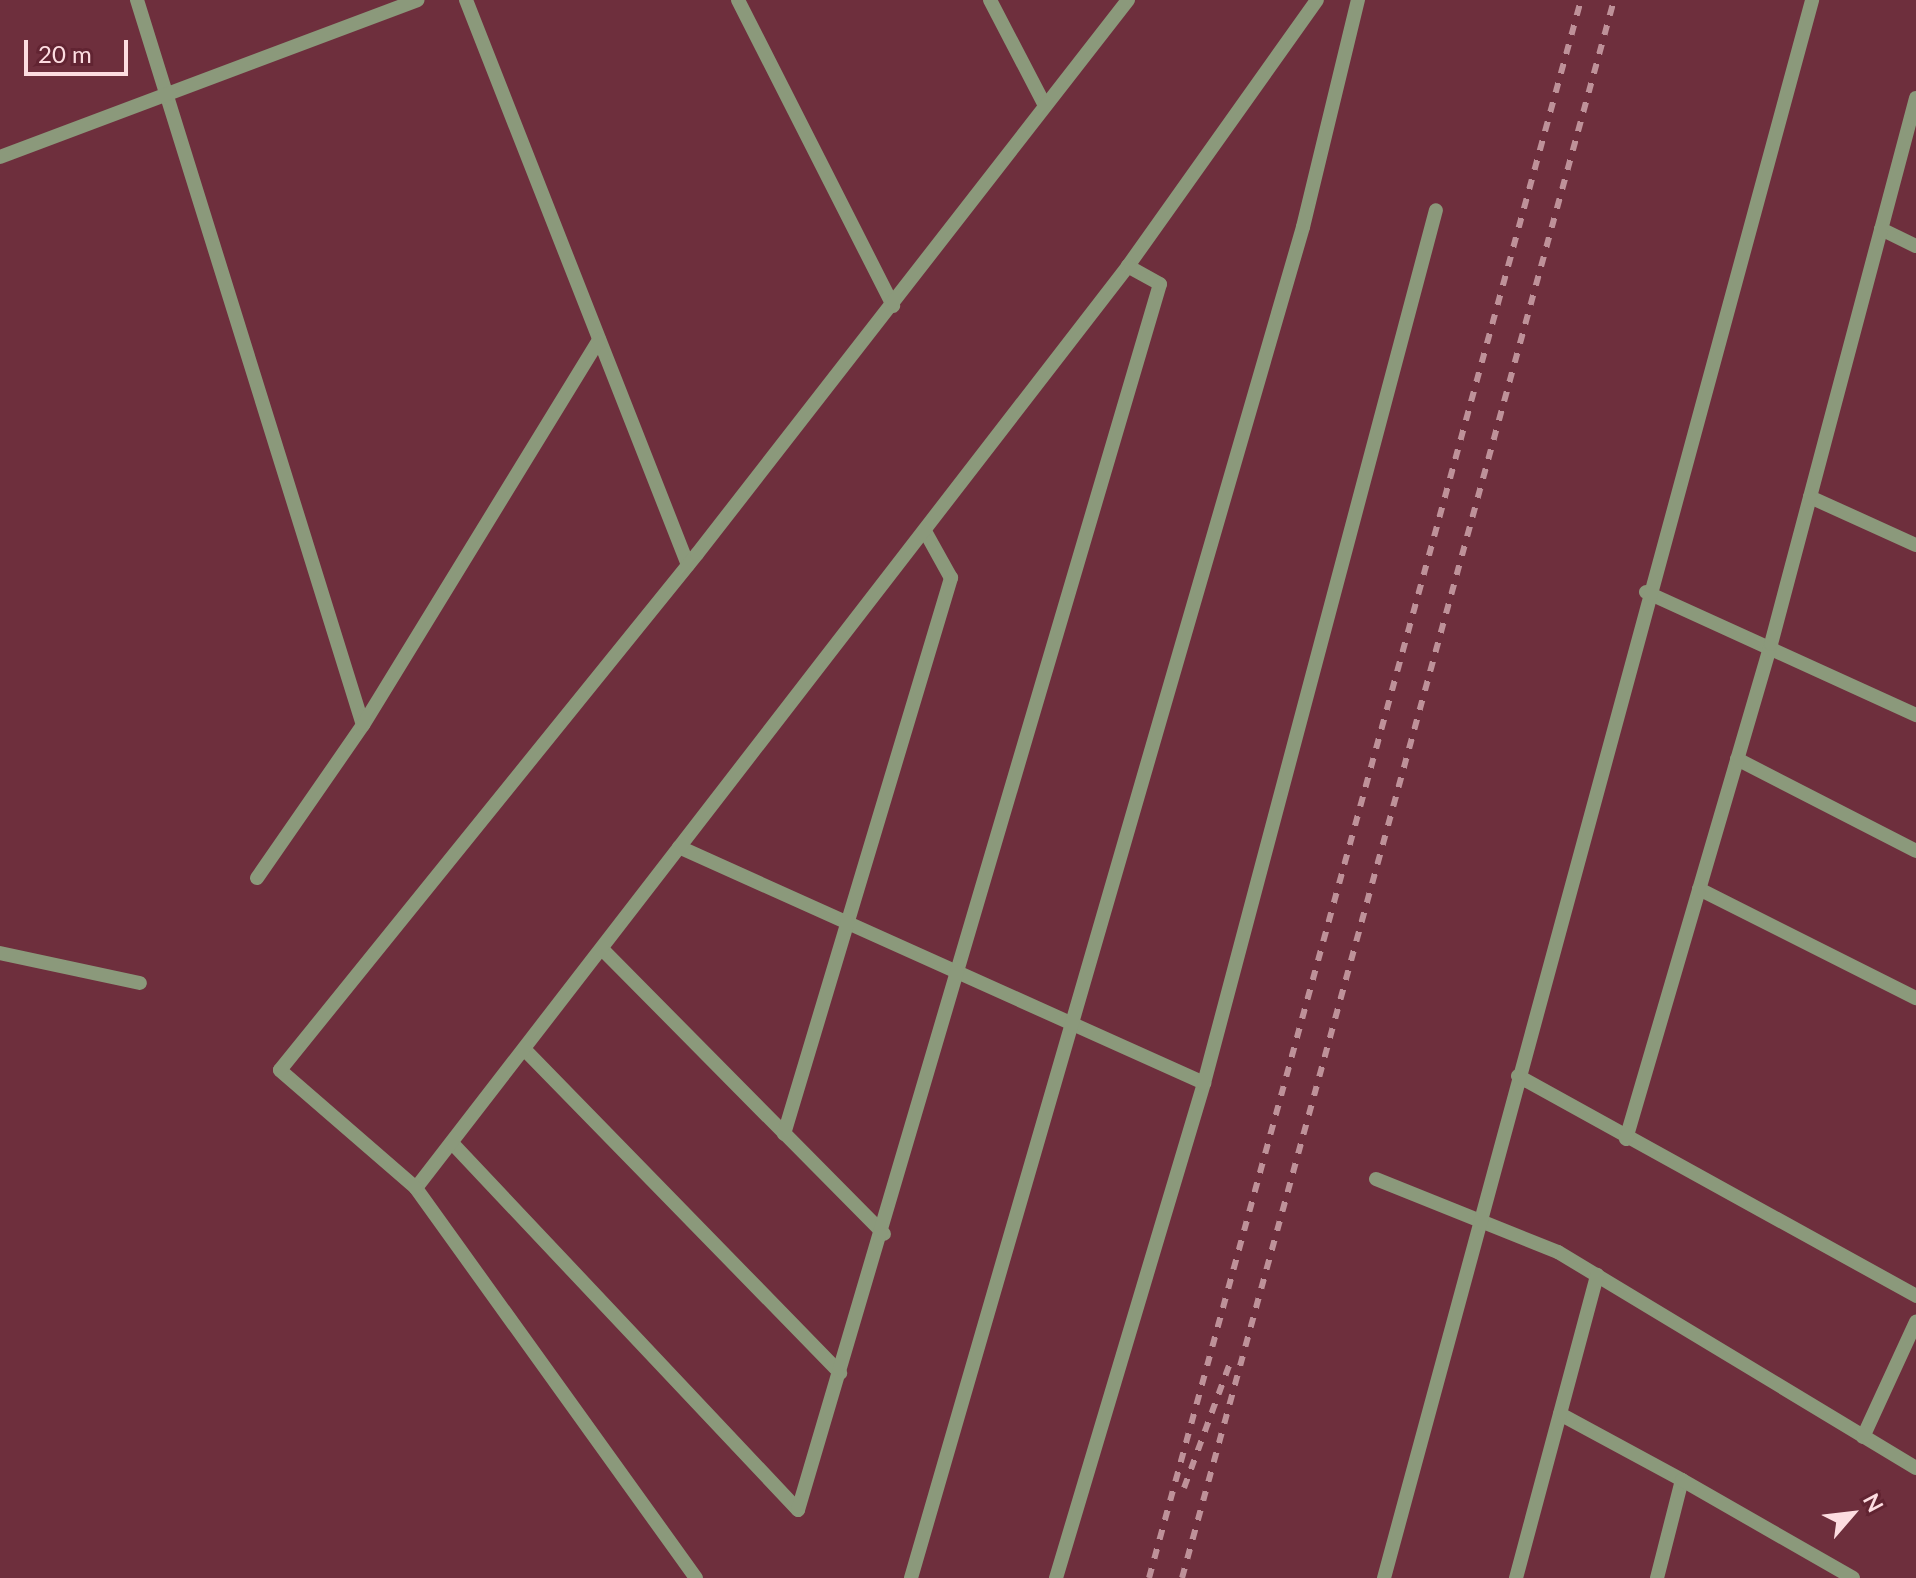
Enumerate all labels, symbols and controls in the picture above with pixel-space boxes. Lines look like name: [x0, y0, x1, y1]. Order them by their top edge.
scale bar: [28, 24, 132, 74]
text: 20 m: [38, 39, 92, 68]
north arrow: [1812, 1474, 1892, 1554]
text: N: [1858, 1489, 1890, 1516]

